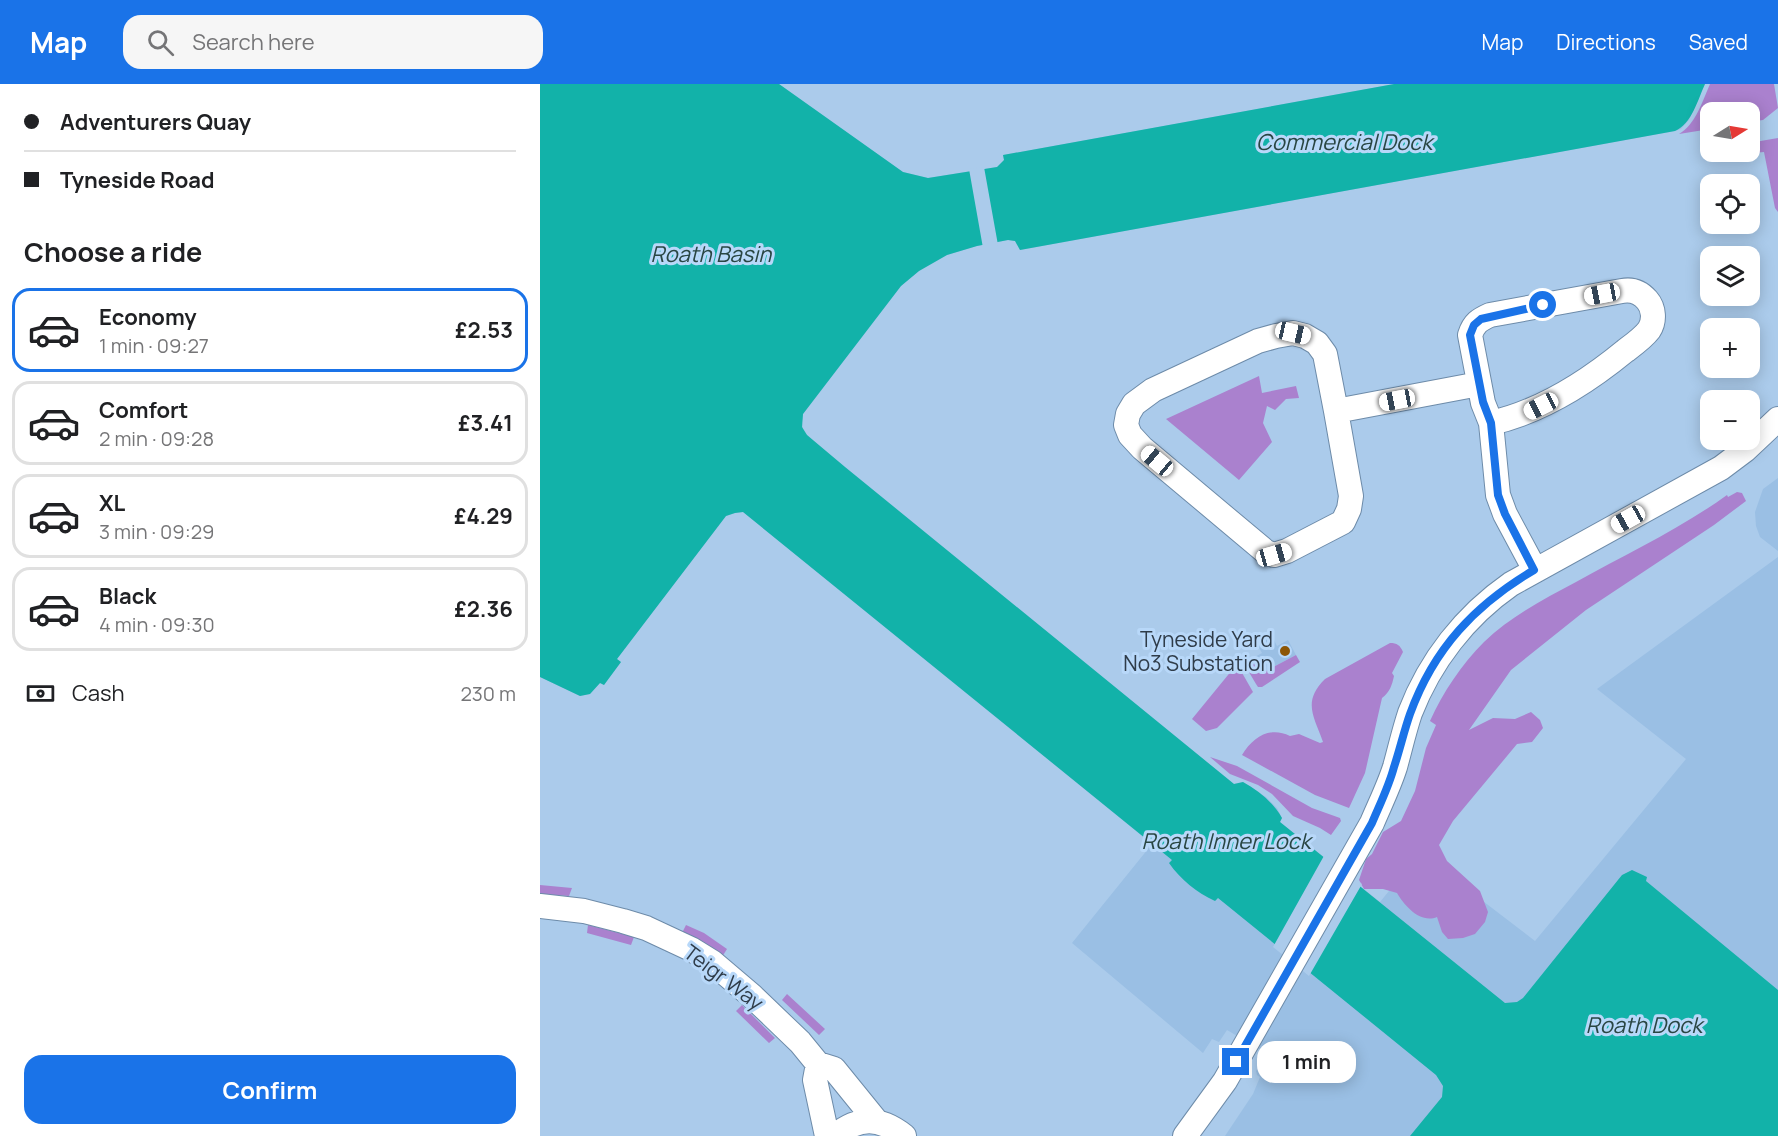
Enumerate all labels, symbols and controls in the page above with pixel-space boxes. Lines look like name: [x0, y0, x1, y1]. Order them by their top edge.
search box: [123, 15, 543, 69]
text: Map: [30, 23, 87, 61]
icon: search: [144, 26, 177, 59]
text: Search here: [192, 27, 315, 57]
text: Map: [1482, 28, 1523, 56]
text: Directions: [1556, 28, 1656, 56]
text: Saved: [1689, 28, 1748, 56]
north arrow: [1700, 102, 1760, 162]
map controls: [1700, 102, 1760, 450]
text: Adventurers Quay: [60, 107, 251, 137]
water label: Commercial Dock: [1256, 127, 1435, 157]
text: Tyneside Road: [60, 165, 215, 195]
button: locate: [1700, 174, 1760, 234]
text: Choose a ride: [24, 233, 202, 270]
water label: Roath Basin: [651, 239, 772, 269]
button: layers: [1700, 246, 1760, 306]
car: [1583, 282, 1621, 306]
route start: [1529, 291, 1556, 318]
text: Economy: [99, 302, 197, 332]
icon: car: [27, 303, 81, 357]
text: £2.53: [455, 315, 513, 345]
button: +: [1700, 318, 1760, 378]
car: [1273, 320, 1313, 346]
text: 1 min · 09:27: [99, 332, 209, 359]
car: [1378, 388, 1416, 412]
car: [1521, 390, 1561, 422]
button: −: [1700, 390, 1760, 450]
text: Comfort: [99, 395, 188, 425]
icon: car: [27, 396, 81, 450]
text: £3.41: [458, 408, 513, 438]
text: 2 min · 09:28: [99, 425, 214, 452]
car: [1137, 443, 1177, 479]
text: XL: [99, 488, 125, 518]
icon: car: [27, 489, 81, 543]
text: £4.29: [454, 501, 513, 531]
car: [1608, 502, 1648, 536]
text: 3 min · 09:29: [99, 518, 215, 545]
car: [1254, 541, 1294, 569]
text: Black: [99, 581, 156, 611]
icon: car: [27, 582, 81, 636]
text: £2.36: [454, 594, 513, 624]
text: 4 min · 09:30: [99, 611, 215, 638]
place label: Tyneside Yard No3 Substation: [1123, 625, 1273, 677]
marker: Tyneside Yard No3 Substation: [1278, 644, 1292, 658]
icon: cash: [24, 677, 57, 710]
text: Cash: [72, 678, 125, 708]
text: 230 m: [460, 680, 516, 707]
water label: Roath Inner Lock: [1141, 826, 1314, 856]
street label: Teigr Way: [678, 938, 770, 1016]
water label: Roath Dock: [1586, 1010, 1705, 1040]
callout: 1 min: [1257, 1041, 1356, 1083]
route end: [1222, 1048, 1249, 1075]
text: 1 min: [1282, 1048, 1331, 1075]
button: Confirm: [24, 1055, 516, 1124]

